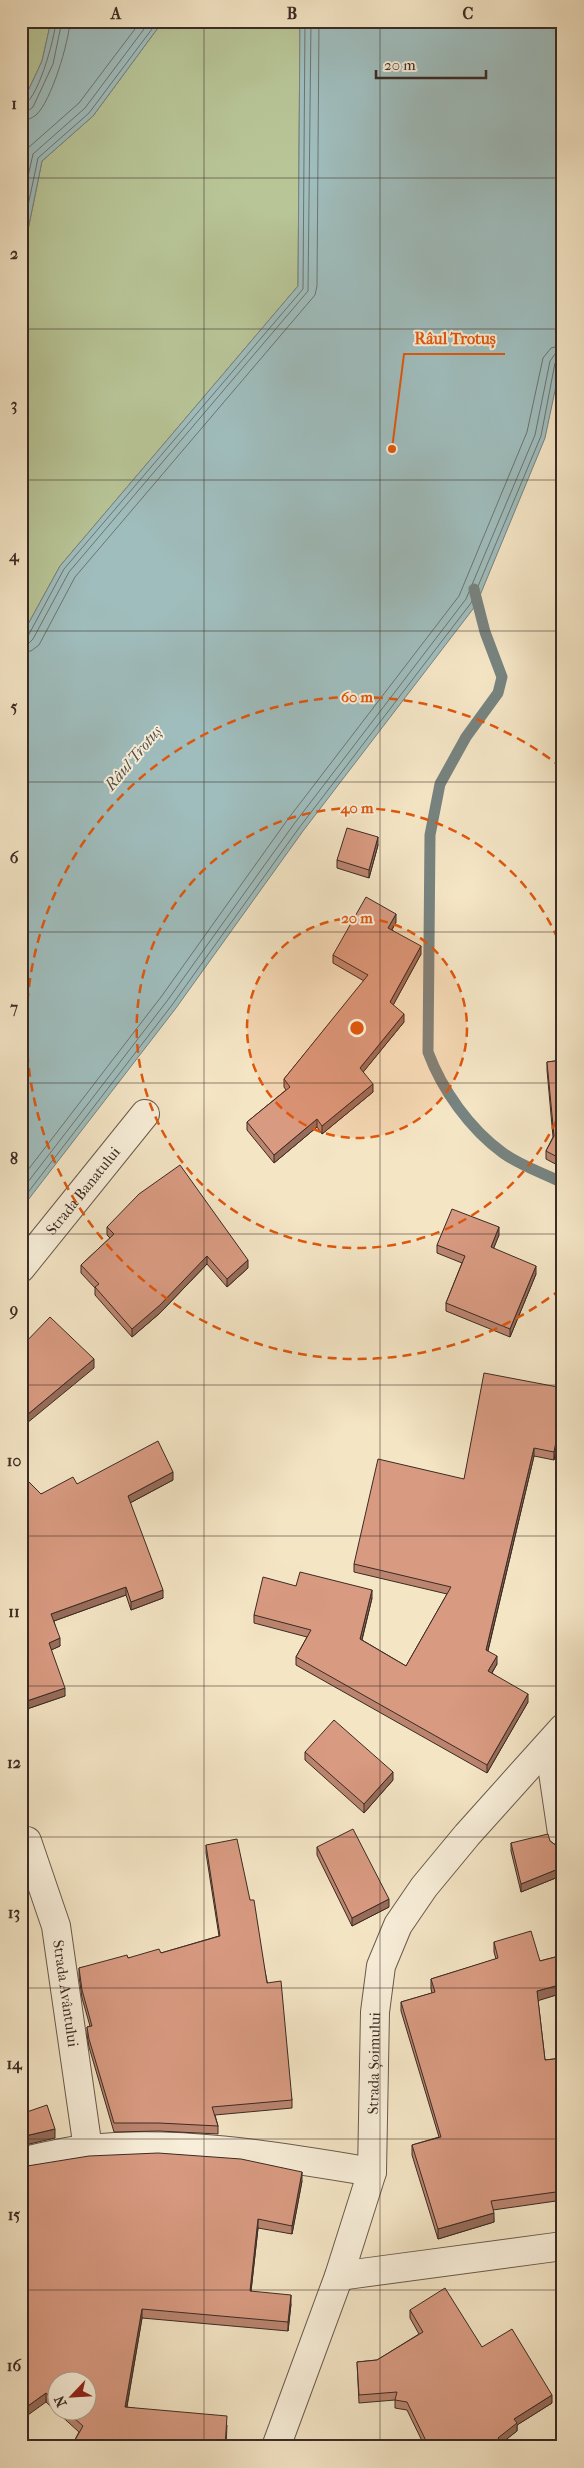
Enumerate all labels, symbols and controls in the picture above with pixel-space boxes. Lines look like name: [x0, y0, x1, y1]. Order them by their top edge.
text: A: [110, 4, 122, 23]
text: B: [287, 4, 297, 23]
text: C: [463, 4, 474, 23]
scale bar: [376, 48, 486, 80]
text: 20 m: [384, 56, 416, 74]
text: 1: [11, 94, 17, 113]
text: 2: [10, 244, 18, 263]
callout: Râul Trotuș: [404, 323, 505, 354]
text: Râul Trotuș: [414, 329, 496, 349]
text: 3: [11, 395, 17, 415]
text: 4: [8, 546, 20, 566]
text: 60 m: [341, 688, 374, 706]
text: 5: [11, 697, 18, 716]
water label: Râul Trotuș: [100, 721, 167, 795]
text: 40 m: [340, 799, 374, 817]
text: 6: [10, 848, 19, 867]
text: 20 m: [341, 909, 373, 927]
text: 7: [9, 998, 18, 1017]
centre of rings: [348, 1019, 366, 1037]
street label: Strada Banatului: [42, 1143, 124, 1239]
text: 8: [10, 1149, 18, 1168]
text: 9: [9, 1300, 18, 1320]
text: 10: [7, 1451, 21, 1470]
text: 11: [8, 1602, 20, 1621]
text: 12: [7, 1753, 21, 1772]
text: 13: [8, 1903, 20, 1923]
street label: Strada Avântului: [49, 1939, 82, 2049]
street label: Strada Șoimului: [364, 2012, 384, 2115]
text: 14: [6, 2054, 23, 2074]
text: 15: [8, 2205, 20, 2224]
text: 16: [7, 2356, 21, 2375]
north arrow: [48, 2370, 98, 2420]
text: N: [51, 2393, 71, 2410]

